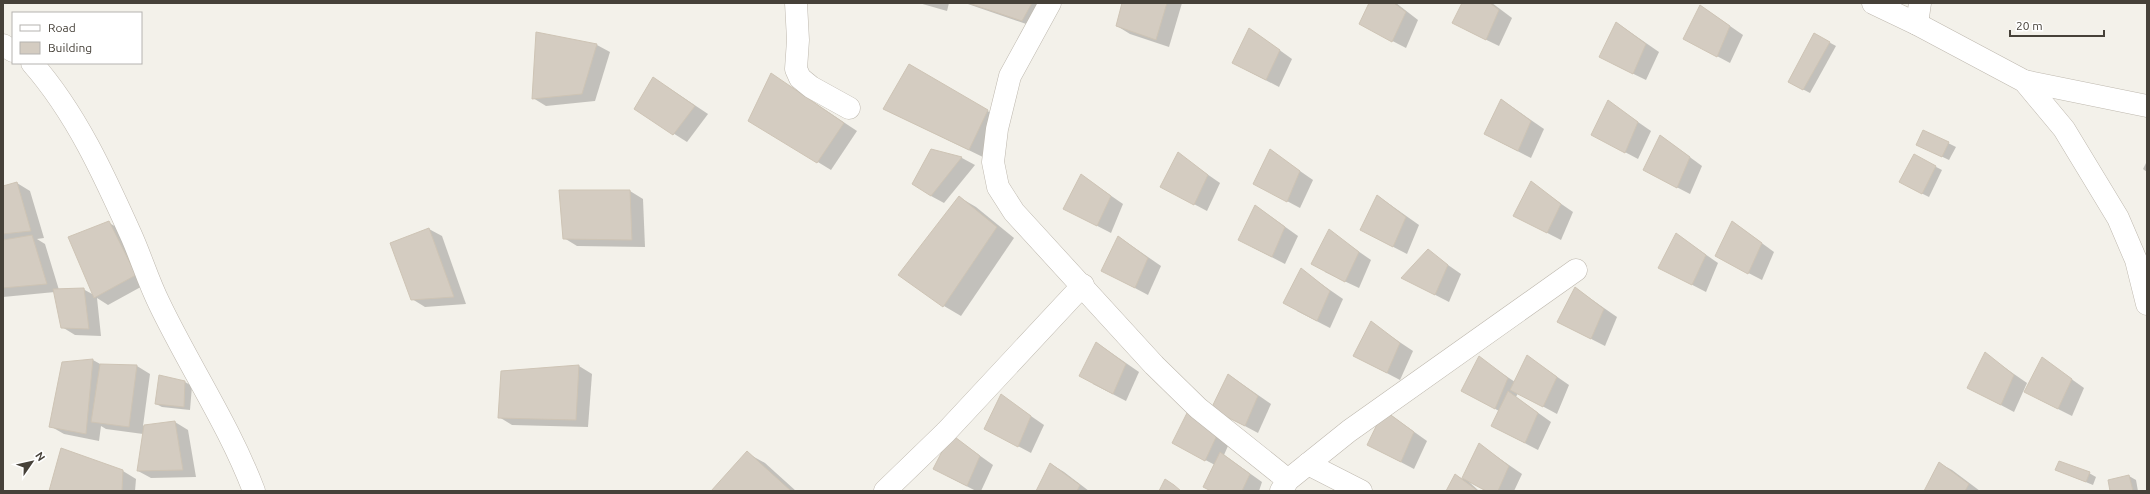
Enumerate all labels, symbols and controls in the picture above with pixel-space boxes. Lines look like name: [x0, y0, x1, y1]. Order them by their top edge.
legend: [12, 12, 142, 64]
scale bar: [2010, 12, 2104, 38]
text: 20 m: [2016, 19, 2043, 32]
text: Road: [48, 21, 76, 34]
text: Building: [48, 41, 92, 54]
north arrow: [12, 442, 52, 482]
text: N: [33, 450, 48, 463]

